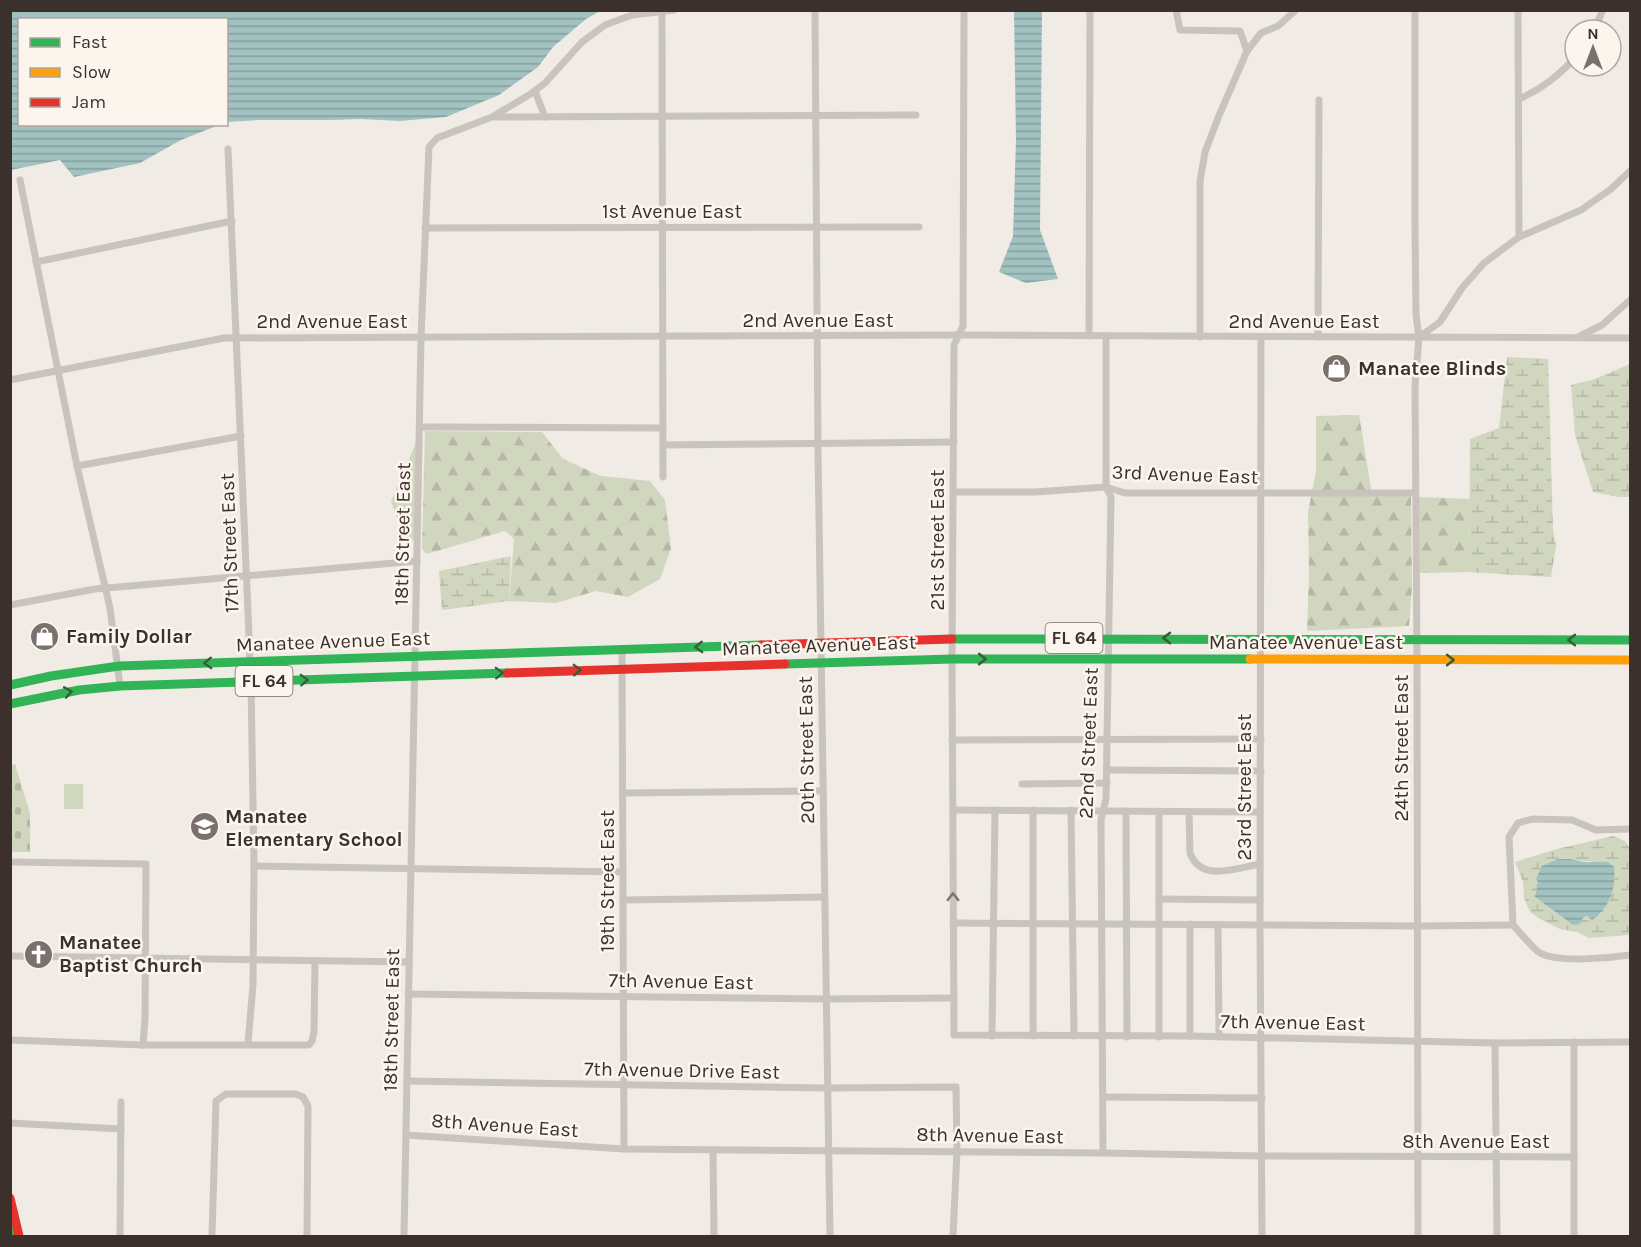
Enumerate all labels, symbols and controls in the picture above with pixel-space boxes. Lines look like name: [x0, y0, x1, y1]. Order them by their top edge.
legend: [18, 18, 228, 126]
north arrow: [1563, 18, 1623, 78]
text: N: [1587, 24, 1599, 43]
text: Fast: [72, 31, 107, 53]
text: Slow: [72, 61, 111, 83]
text: Jam: [72, 91, 106, 113]
street label: 1st Avenue East: [602, 200, 743, 223]
street label: 2nd Avenue East: [742, 309, 894, 332]
street label: 2nd Avenue East: [256, 310, 408, 333]
street label: 2nd Avenue East: [1228, 310, 1380, 333]
shop icon: Manatee Blinds: [1321, 352, 1353, 384]
place label: Manatee Blinds: [1358, 357, 1506, 380]
street label: 3rd Avenue East: [1111, 460, 1259, 489]
street label: 18th Street East: [390, 462, 415, 606]
street label: 21st Street East: [926, 469, 949, 610]
street label: 17th Street East: [216, 472, 243, 613]
shop icon: Family Dollar: [29, 620, 61, 652]
road number: FL 64: [1046, 623, 1102, 653]
place label: Family Dollar: [66, 625, 192, 648]
street label: Manatee Avenue East: [235, 627, 431, 656]
street label: Manatee Avenue East: [721, 631, 917, 660]
street label: Manatee Avenue East: [1209, 631, 1404, 654]
one-way arrow: [1163, 632, 1172, 644]
one-way arrow: [1568, 634, 1577, 646]
one-way arrow: [695, 640, 704, 653]
one-way arrow: [978, 653, 987, 665]
one-way arrow: [1446, 654, 1455, 666]
one-way arrow: [204, 657, 213, 670]
one-way arrow: [573, 664, 582, 677]
road number: FL 64: [236, 666, 292, 696]
street label: 22nd Street East: [1074, 666, 1103, 819]
one-way arrow: [495, 667, 504, 679]
one-way arrow: [300, 673, 309, 686]
street label: 24th Street East: [1390, 674, 1413, 822]
street label: 20th Street East: [794, 675, 819, 824]
one-way arrow: [62, 686, 72, 699]
street label: 23rd Street East: [1233, 713, 1256, 861]
place label: Manatee Elementary School: [225, 805, 403, 851]
street label: 19th Street East: [596, 809, 619, 952]
school or university icon: Manatee Elementary School: [188, 811, 220, 843]
one-way arrow: [947, 893, 959, 902]
place label: Manatee Baptist Church: [59, 931, 202, 977]
church icon: Manatee Baptist Church: [22, 938, 54, 970]
street label: 18th Street East: [379, 948, 404, 1092]
street label: 7th Avenue East: [609, 969, 754, 994]
street label: 7th Avenue East: [1221, 1010, 1366, 1035]
street label: 7th Avenue Drive East: [584, 1057, 781, 1084]
street label: 8th Avenue East: [431, 1109, 580, 1142]
street label: 8th Avenue East: [916, 1123, 1064, 1148]
street label: 8th Avenue East: [1402, 1130, 1550, 1153]

